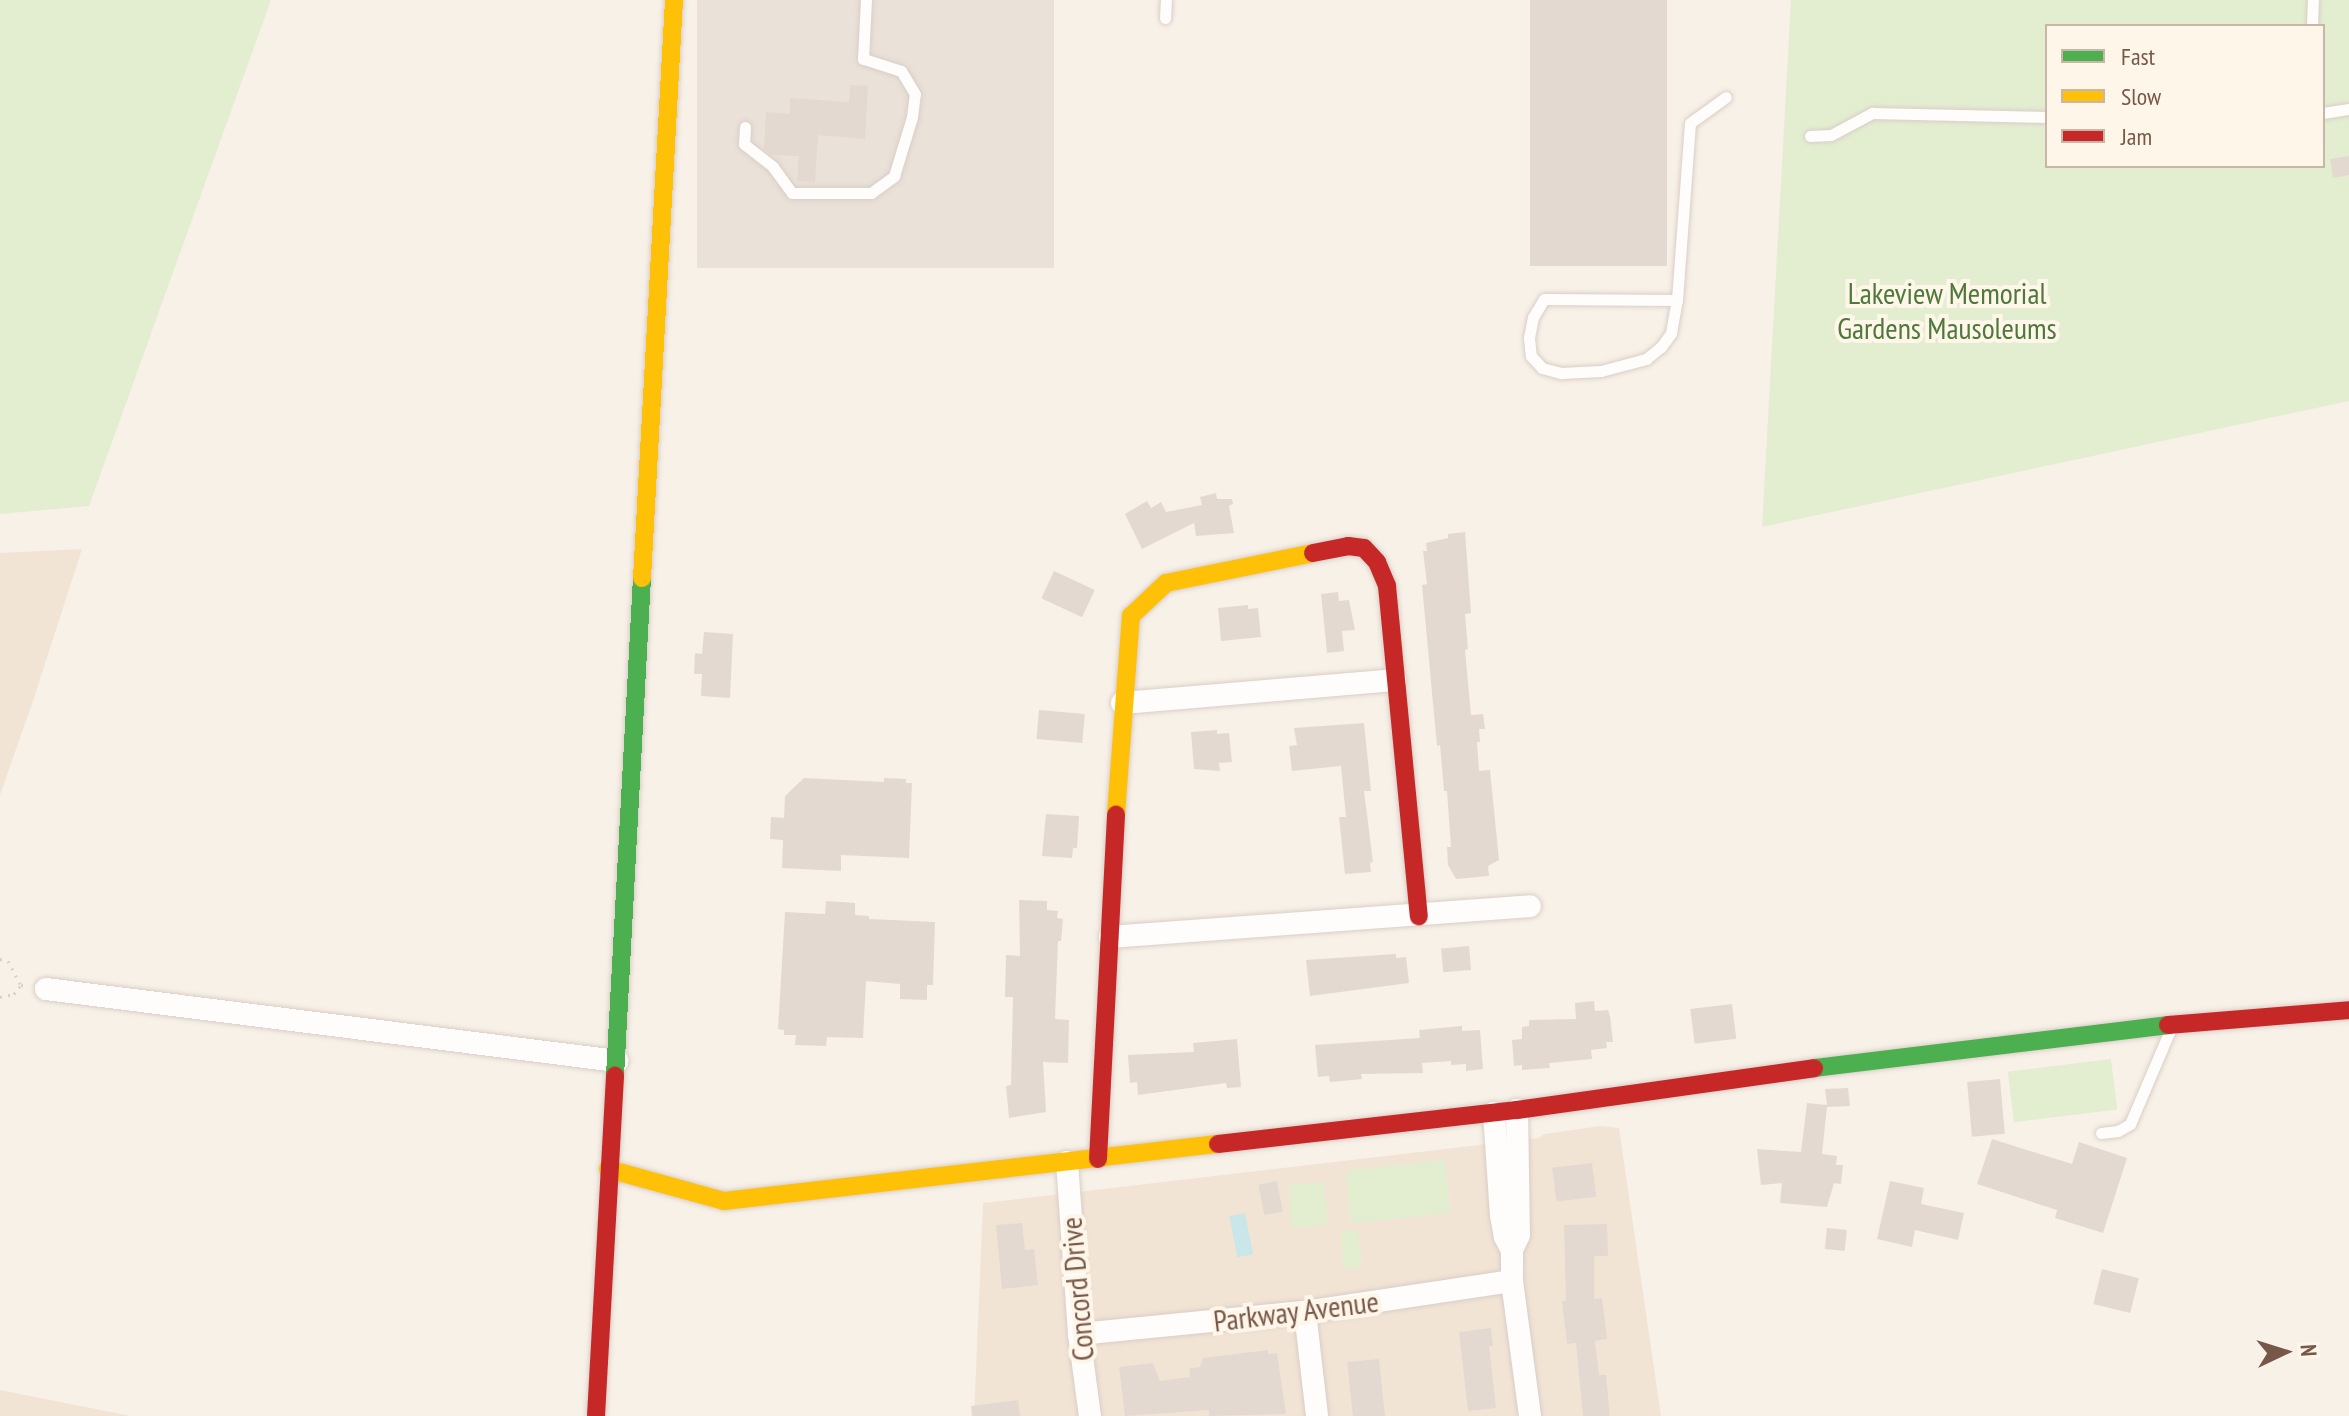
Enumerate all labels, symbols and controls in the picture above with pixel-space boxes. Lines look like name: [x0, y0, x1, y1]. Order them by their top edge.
legend: [2045, 24, 2325, 168]
text: Fast: [2121, 41, 2155, 72]
text: Slow: [2121, 81, 2161, 112]
text: Jam: [2121, 121, 2152, 152]
park label: Lakeview Memorial Gardens Mausoleums: [1837, 275, 2057, 346]
street label: Concord Drive: [1053, 1216, 1101, 1362]
street label: Parkway Avenue: [1211, 1283, 1381, 1339]
north arrow: [2245, 1312, 2325, 1392]
text: N: [2295, 1343, 2323, 1357]

